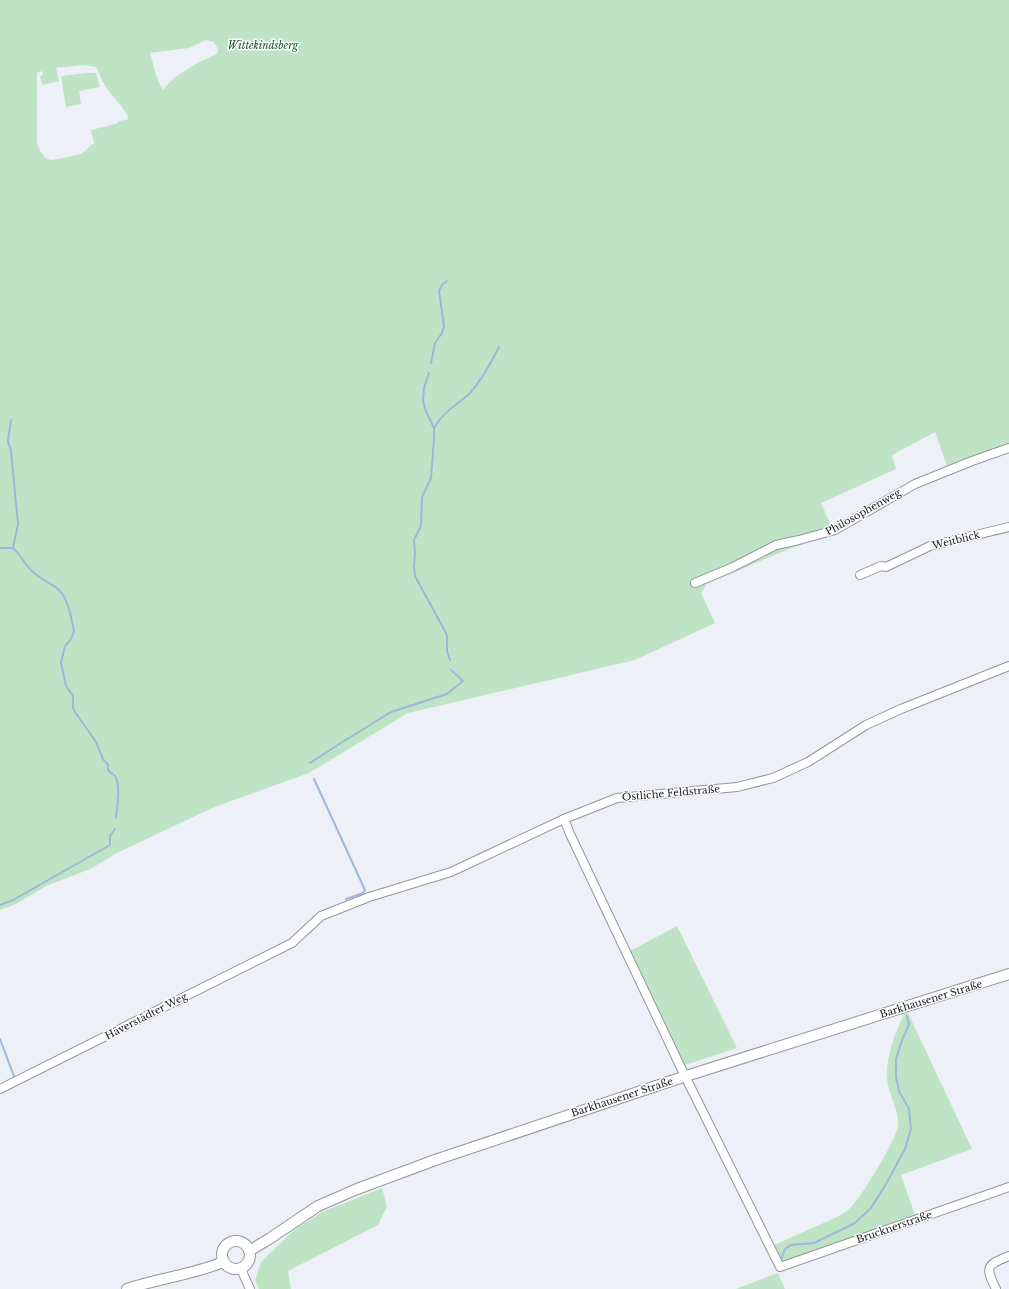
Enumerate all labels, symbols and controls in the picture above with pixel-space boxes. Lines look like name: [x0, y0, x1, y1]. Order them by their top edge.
park label: Wittekindsberg: [228, 39, 299, 52]
street label: Philosophenweg: [823, 485, 904, 538]
street label: Weitblick: [930, 528, 982, 552]
street label: Östliche Feldstraße: [621, 781, 721, 804]
street label: Barkhausener Straße: [878, 977, 984, 1021]
street label: Häverstädter Weg: [103, 989, 190, 1042]
street label: Barkhausener Straße: [569, 1074, 675, 1120]
street label: Brucknerstraße: [854, 1208, 934, 1246]

